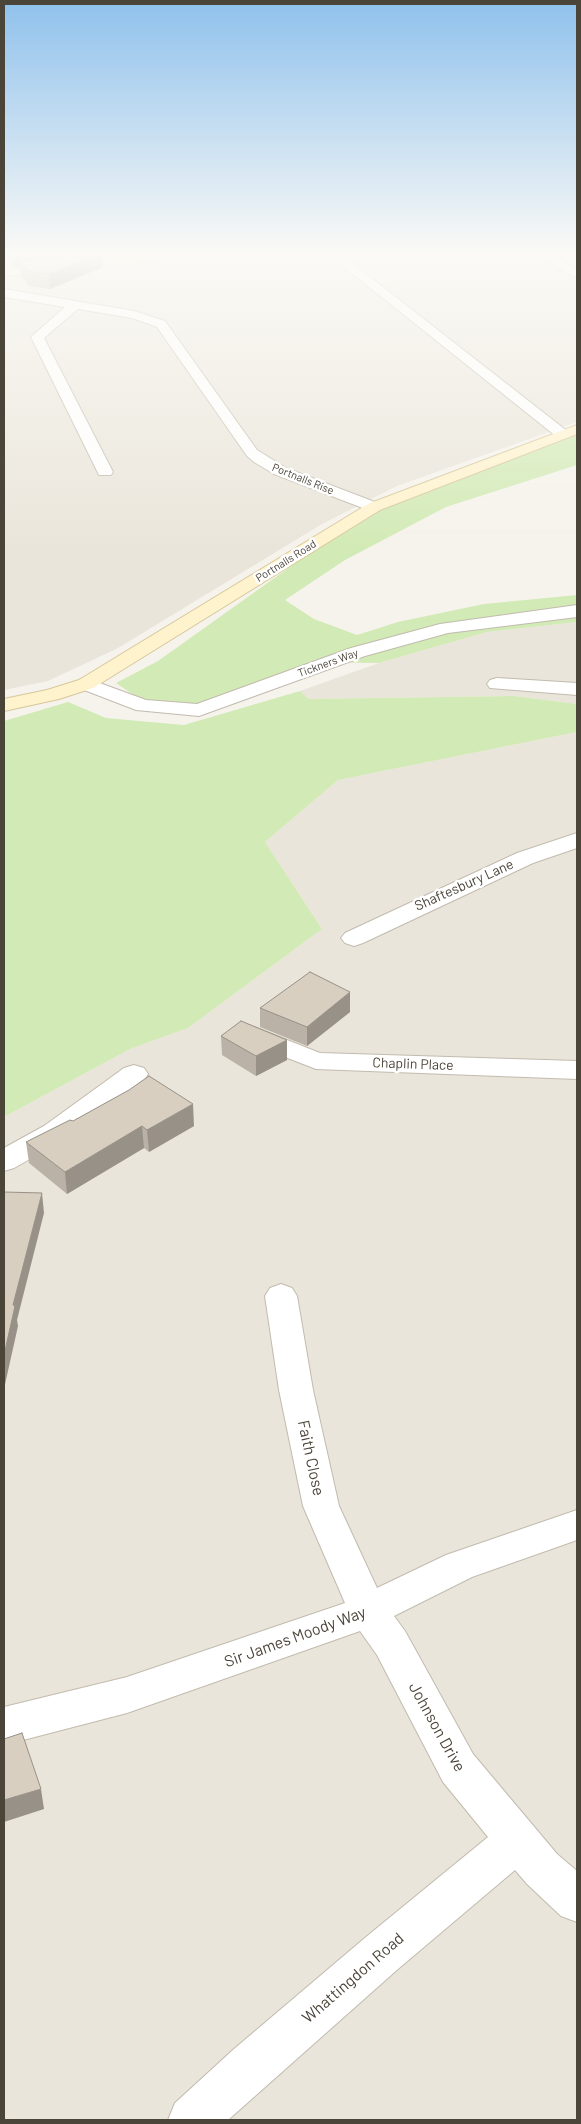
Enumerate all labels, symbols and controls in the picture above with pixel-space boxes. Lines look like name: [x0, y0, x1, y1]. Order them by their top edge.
street label: Portnalls Rise: [270, 461, 336, 497]
street label: Portnalls Road: [253, 537, 319, 585]
street label: Tickners Way: [296, 646, 360, 680]
street label: Shaftesbury Lane: [412, 856, 516, 914]
street label: Chaplin Place: [372, 1054, 454, 1074]
street label: Faith Close: [294, 1418, 328, 1498]
street label: Sir James Moody Way: [222, 1602, 368, 1672]
street label: Johnson Drive: [405, 1679, 469, 1775]
street label: Whattingdon Road: [298, 1929, 408, 2027]

